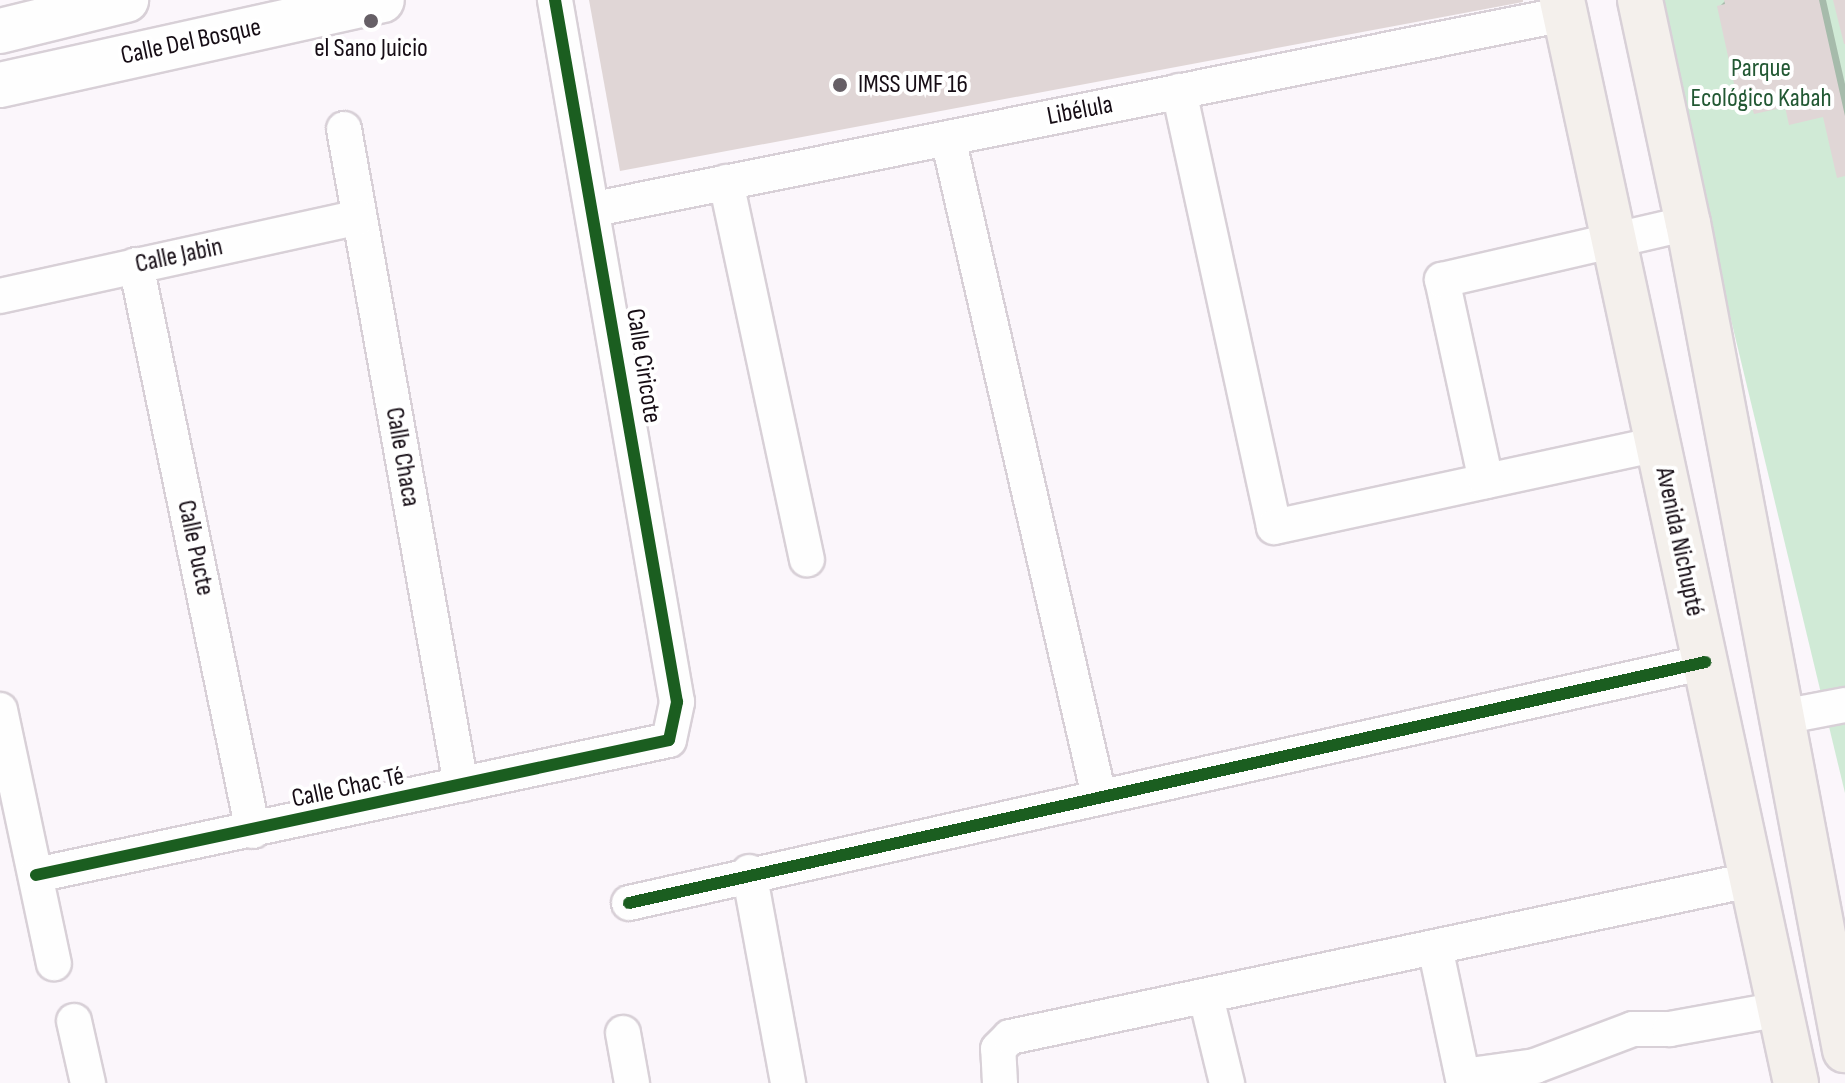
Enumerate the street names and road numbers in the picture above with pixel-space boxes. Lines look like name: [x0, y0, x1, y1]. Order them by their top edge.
street label: Calle Del Bosque: [118, 12, 264, 72]
street label: Libélula: [1045, 89, 1115, 133]
street label: Calle Jabin: [132, 232, 226, 280]
street label: Calle Ciricote: [619, 307, 667, 425]
street label: Calle Chaca: [378, 405, 426, 509]
street label: Avenida Nichupté: [1648, 465, 1710, 619]
street label: Calle Pucte: [170, 497, 220, 599]
street label: Calle Chac Té: [289, 761, 407, 815]

